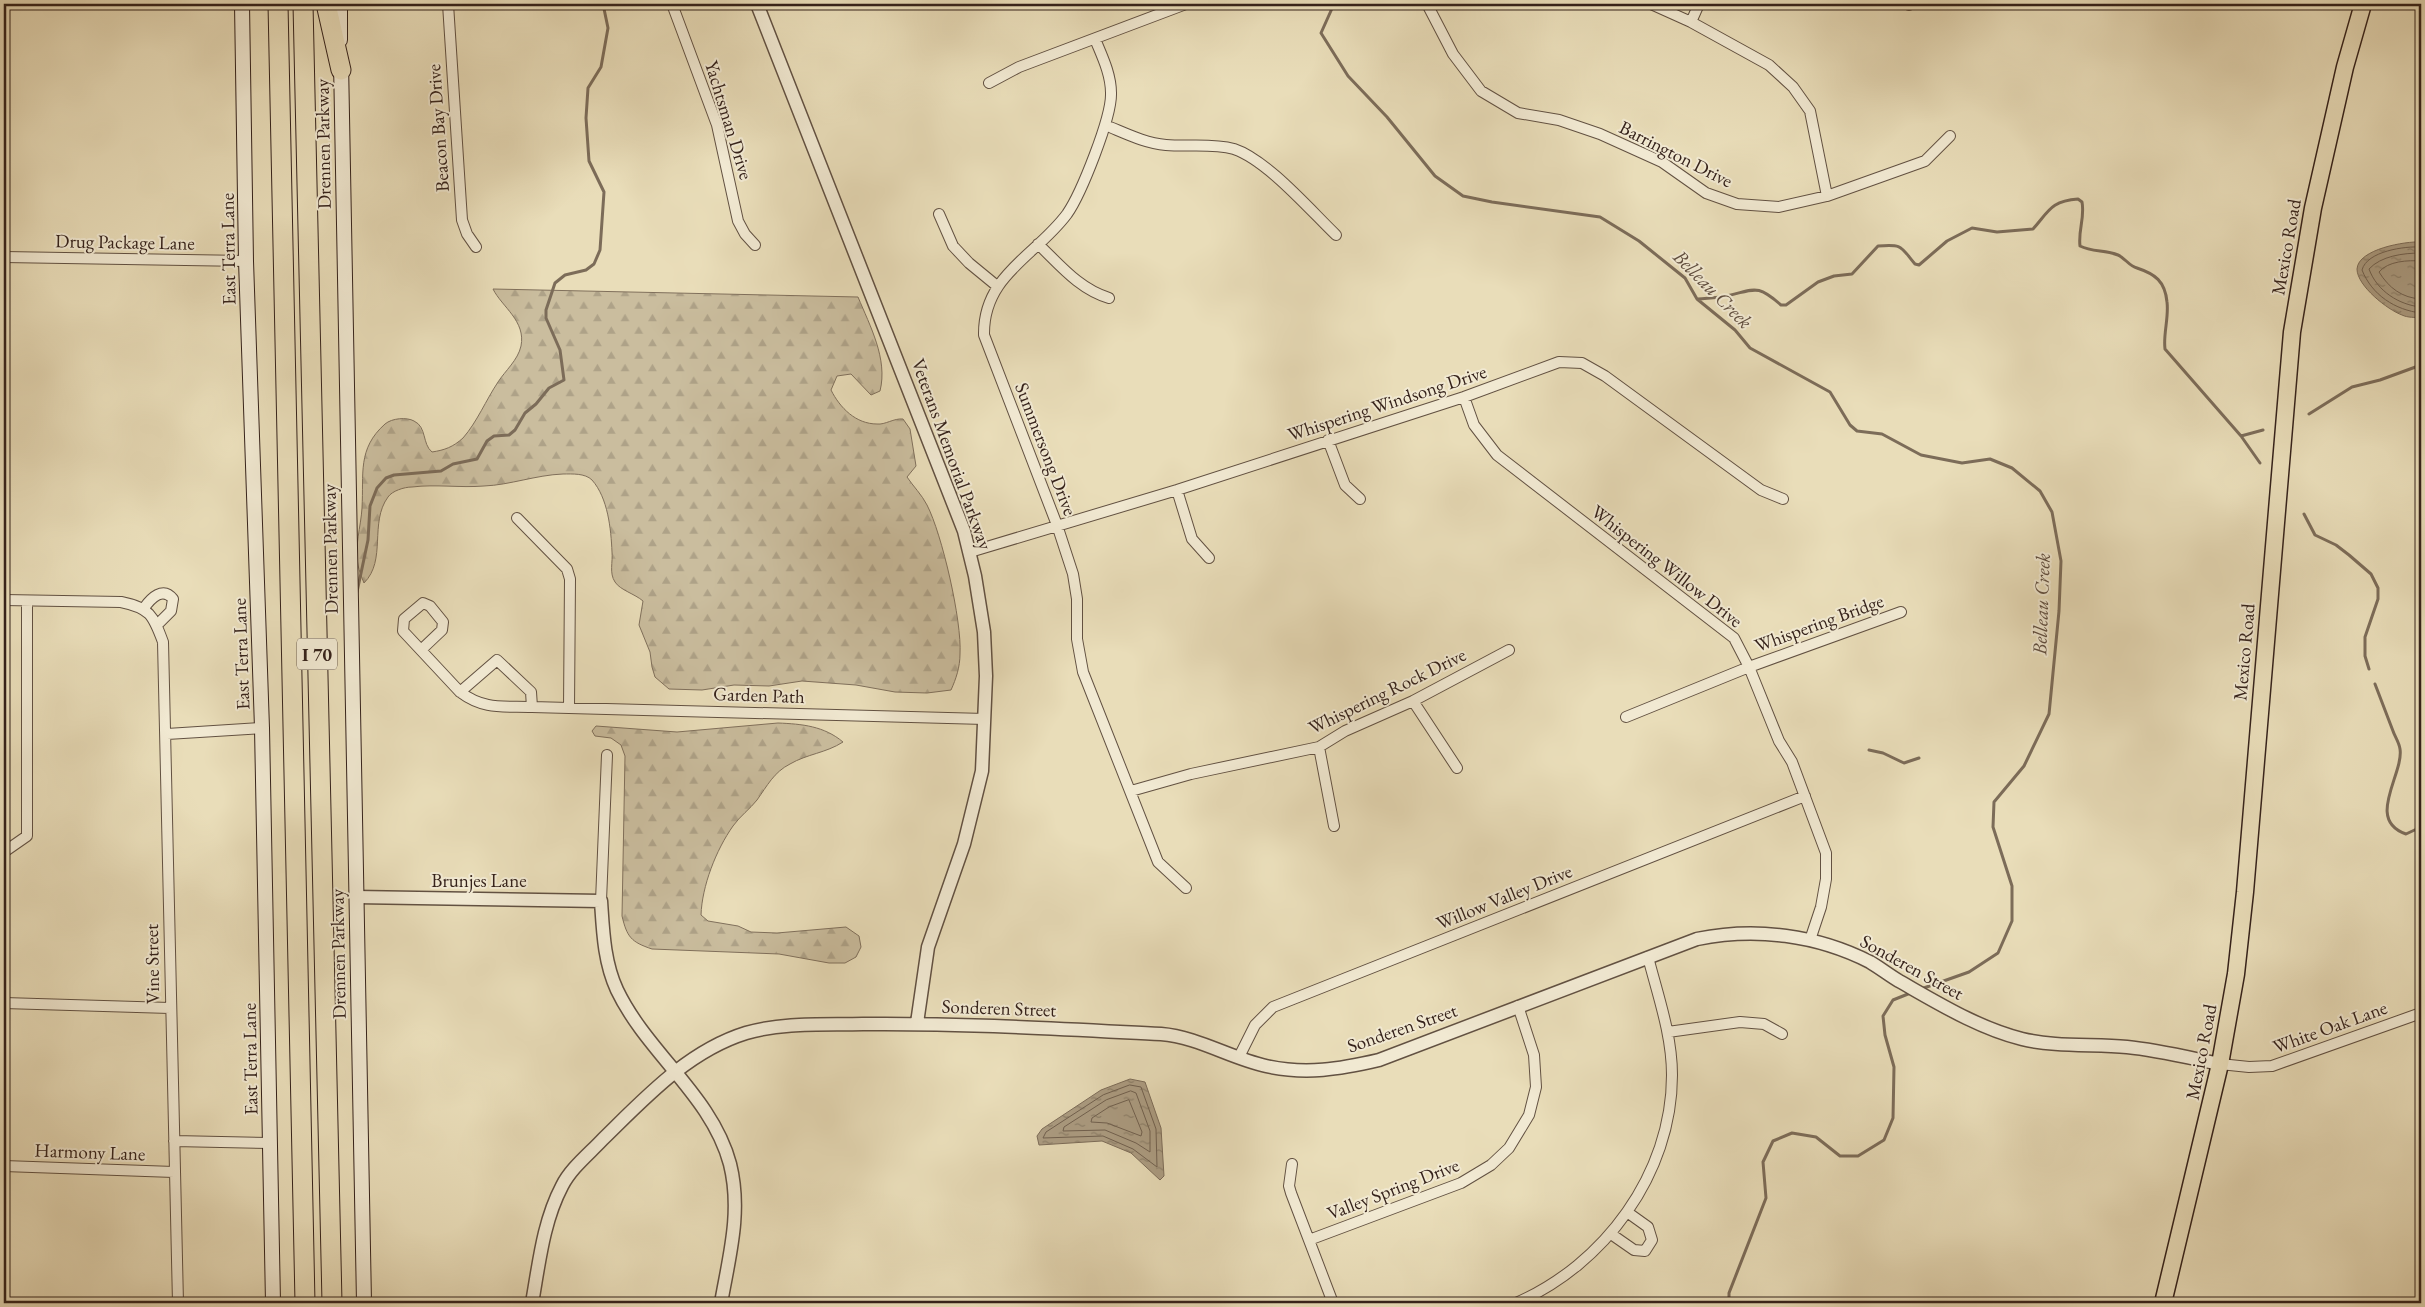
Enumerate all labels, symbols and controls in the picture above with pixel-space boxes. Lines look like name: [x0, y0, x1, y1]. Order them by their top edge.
street label: Yachtsman Drive: [699, 57, 759, 183]
street label: Beacon Bay Drive: [421, 63, 455, 193]
street label: Drennen Parkway: [309, 78, 337, 209]
street label: Barrington Drive: [1615, 115, 1737, 193]
street label: East Terra Lane: [215, 193, 241, 305]
street label: Mexico Road: [2265, 197, 2307, 297]
street label: Drug Package Lane: [55, 228, 195, 256]
water label: Belleau Creek: [1667, 243, 1758, 334]
street label: Veterans Memorial Parkway: [906, 355, 998, 554]
street label: Whispering Windsong Drive: [1284, 359, 1490, 447]
street label: Summersong Drive: [1009, 379, 1083, 519]
street label: Drennen Parkway: [316, 483, 344, 614]
street label: Whispering Willow Drive: [1586, 499, 1748, 633]
water label: Belleau Creek: [2026, 553, 2056, 656]
street label: Whispering Bridge: [1751, 588, 1887, 658]
street label: East Terra Lane: [227, 598, 255, 710]
street label: Mexico Road: [2227, 602, 2261, 701]
road number: I 70: [297, 639, 337, 670]
street label: Whispering Rock Drive: [1304, 642, 1470, 740]
street label: Garden Path: [713, 681, 805, 709]
street label: Willow Valley Drive: [1432, 858, 1576, 936]
street label: Brunjes Lane: [431, 868, 527, 893]
street label: Drennen Parkway: [324, 888, 352, 1019]
street label: Vine Street: [139, 924, 165, 1004]
street label: Sonderen Street: [1856, 928, 1968, 1006]
street label: Sonderen Street: [941, 994, 1057, 1022]
street label: White Oak Lane: [2269, 995, 2391, 1059]
street label: Sonderen Street: [1344, 998, 1460, 1058]
street label: Mexico Road: [2179, 1002, 2223, 1102]
street label: East Terra Lane: [237, 1003, 263, 1115]
street label: Harmony Lane: [34, 1138, 146, 1166]
street label: Valley Spring Drive: [1323, 1152, 1463, 1226]

